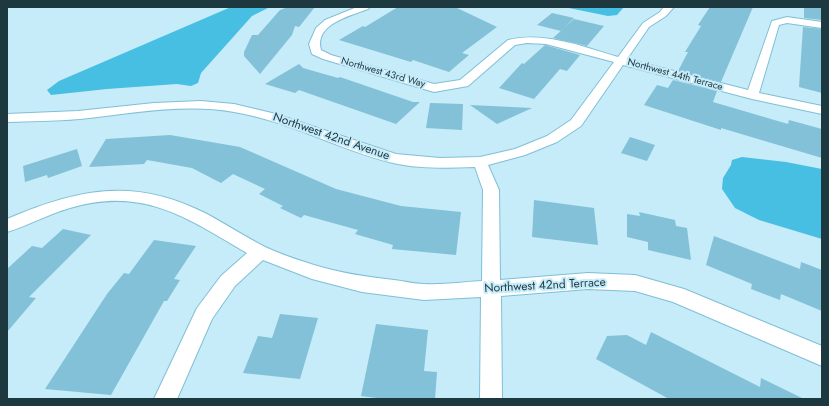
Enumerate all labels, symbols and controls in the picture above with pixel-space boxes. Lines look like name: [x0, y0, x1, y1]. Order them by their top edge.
street label: Northwest 43rd Way: [340, 55, 426, 91]
street label: Northwest 44th Terrace: [626, 56, 724, 94]
street label: Northwest 42nd Avenue: [271, 110, 391, 164]
street label: Northwest 42nd Terrace: [484, 276, 606, 296]

